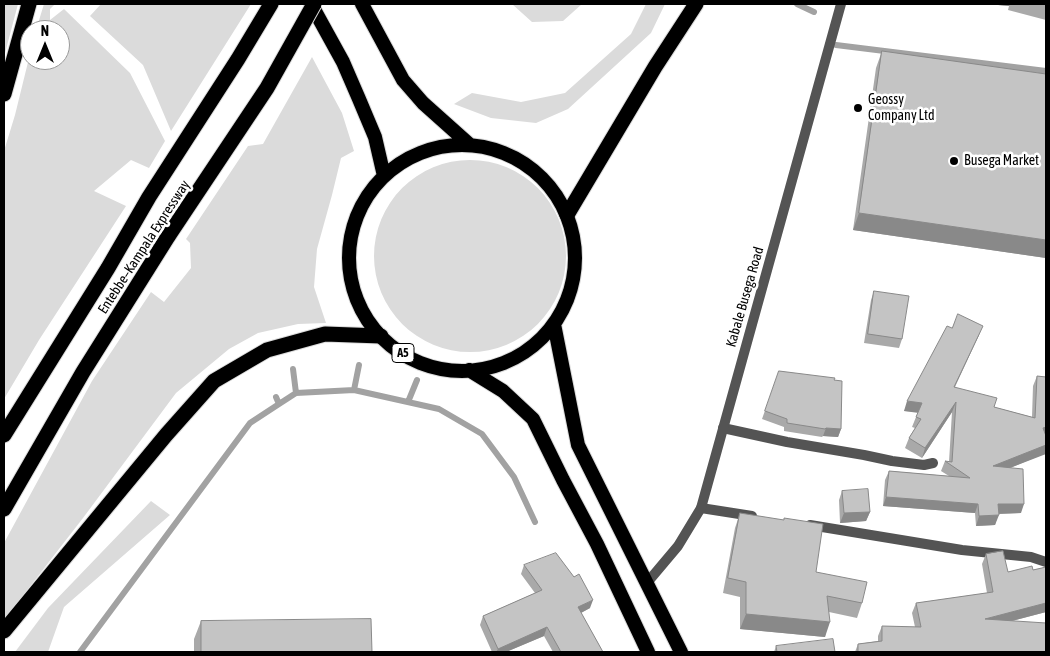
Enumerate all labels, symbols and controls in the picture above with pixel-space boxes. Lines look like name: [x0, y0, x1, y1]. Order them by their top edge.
north arrow: [20, 20, 70, 70]
text: N: [41, 23, 49, 39]
place label: Geossy Company Ltd: [868, 92, 935, 124]
marker: Geossy Company Ltd: [852, 102, 864, 114]
place label: Busega Market: [964, 153, 1039, 169]
marker: Busega Market: [948, 155, 960, 167]
street label: Entebbe–Kampala Expressway: [95, 177, 193, 317]
street label: Kabale Busega Road: [723, 245, 767, 349]
road number: A5: [392, 343, 414, 362]

